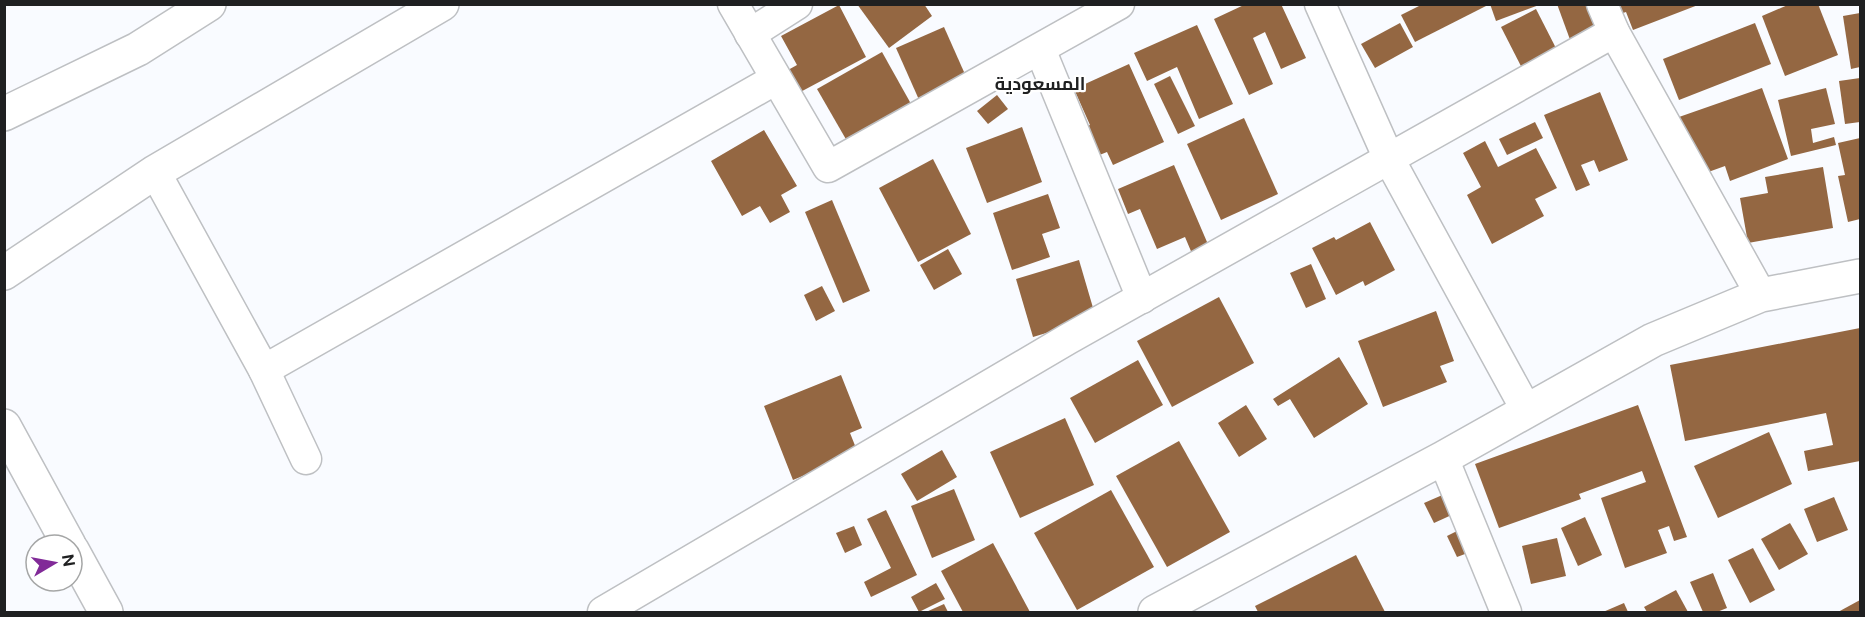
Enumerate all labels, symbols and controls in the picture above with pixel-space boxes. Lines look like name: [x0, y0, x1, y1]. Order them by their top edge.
district label: المسعودية: [995, 73, 1085, 95]
north arrow: [24, 533, 84, 593]
text: N: [58, 553, 79, 568]

